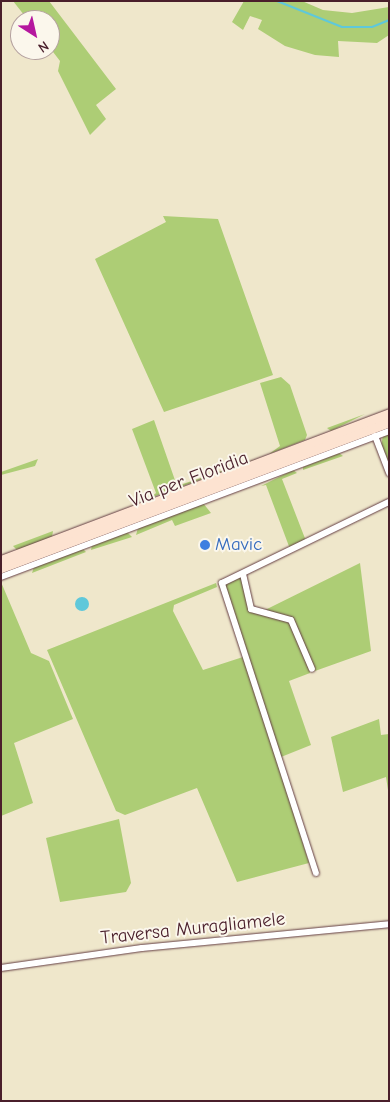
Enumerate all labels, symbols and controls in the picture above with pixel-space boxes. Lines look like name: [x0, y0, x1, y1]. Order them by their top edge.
north arrow: [10, 10, 60, 60]
text: N: [35, 37, 52, 56]
street label: Via per Floridia: [126, 447, 252, 513]
place label: Mavic: [215, 534, 262, 556]
marker: Mavic: [199, 539, 211, 551]
street label: Traversa Muragliamele: [100, 908, 286, 950]

